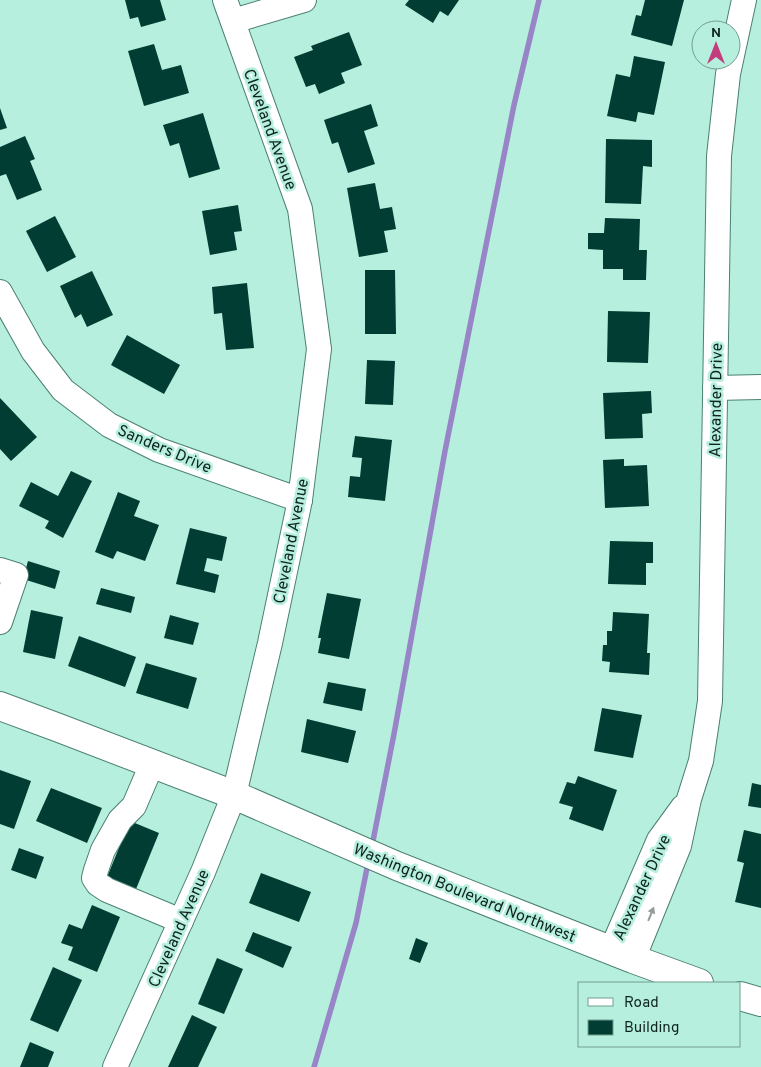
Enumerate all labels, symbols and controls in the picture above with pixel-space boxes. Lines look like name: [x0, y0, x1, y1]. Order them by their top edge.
north arrow: [691, 20, 741, 70]
text: N: [711, 25, 721, 42]
street label: Cleveland Avenue: [238, 66, 300, 193]
street label: Alexander Drive: [706, 343, 728, 457]
street label: Sanders Drive: [114, 421, 214, 479]
street label: Cleveland Avenue: [270, 477, 314, 606]
street label: Alexander Drive: [610, 832, 676, 944]
street label: Washington Boulevard Northwest: [350, 840, 578, 948]
street label: Cleveland Avenue: [145, 867, 215, 991]
one-way arrow: [647, 906, 655, 921]
legend: [578, 982, 741, 1047]
text: Road: [624, 994, 659, 1013]
text: Building: [624, 1019, 679, 1038]

